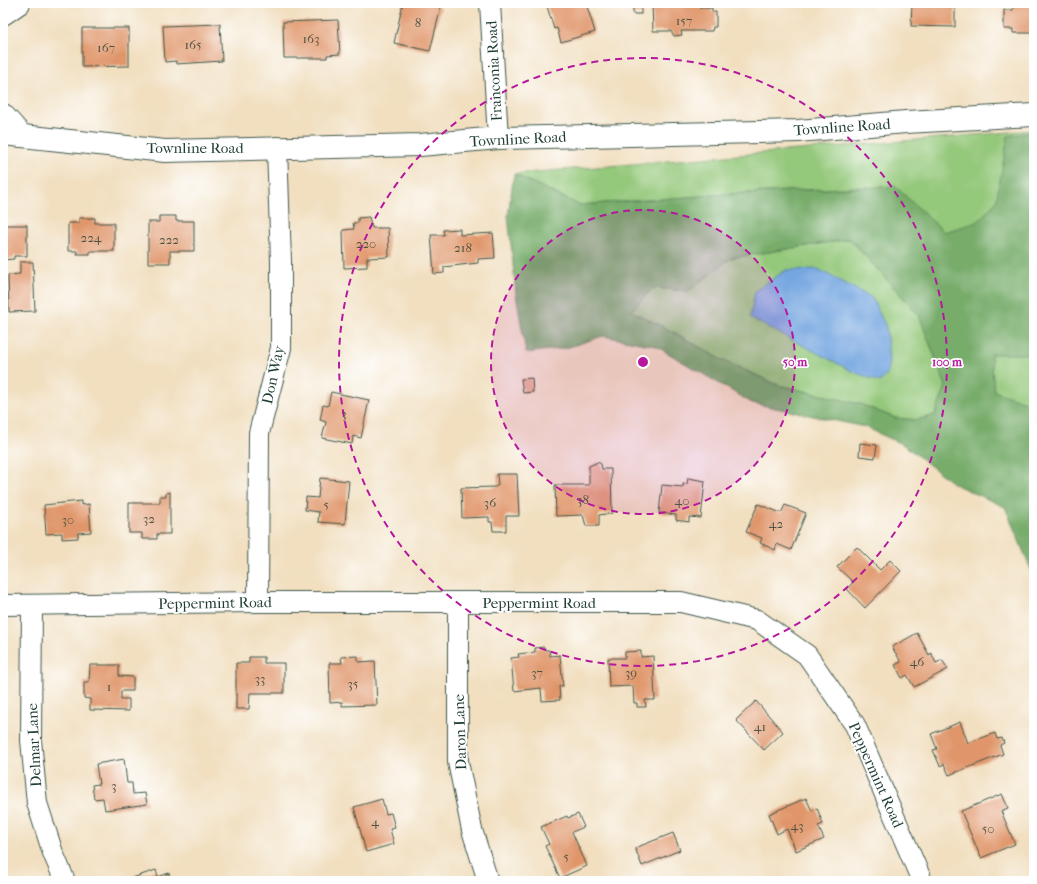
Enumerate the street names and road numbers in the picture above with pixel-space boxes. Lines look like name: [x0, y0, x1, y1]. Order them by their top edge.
street label: Franconia Road: [482, 19, 506, 122]
street label: Townline Road: [793, 115, 892, 139]
street label: Townline Road: [469, 127, 568, 151]
street label: Townline Road: [146, 139, 244, 157]
street label: Don Way: [258, 343, 288, 406]
street label: Peppermint Road: [158, 593, 273, 613]
street label: Peppermint Road: [482, 594, 597, 612]
street label: Daron Lane: [450, 693, 470, 770]
street label: Delmar Lane: [23, 702, 45, 787]
street label: Peppermint Road: [845, 719, 908, 831]

